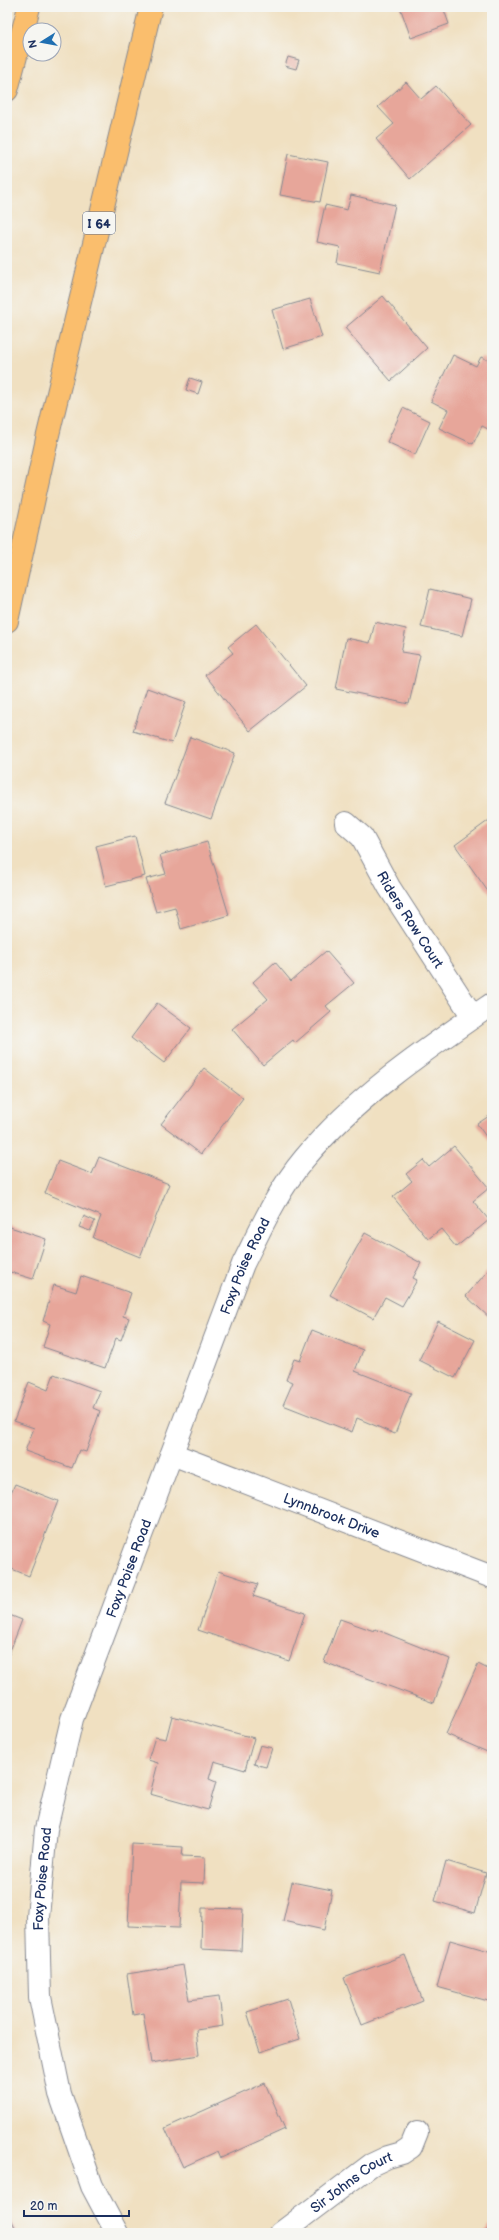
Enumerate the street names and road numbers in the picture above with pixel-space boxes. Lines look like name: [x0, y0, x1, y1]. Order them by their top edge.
road number: I 64: [83, 212, 115, 234]
street label: Riders Row Court: [373, 868, 447, 972]
street label: Foxy Poise Road: [217, 1215, 274, 1317]
street label: Lynnbrook Drive: [281, 1490, 382, 1542]
street label: Foxy Poise Road: [103, 1517, 155, 1620]
street label: Foxy Poise Road: [30, 1826, 55, 1931]
street label: Sir Johns Court: [307, 2148, 395, 2217]

